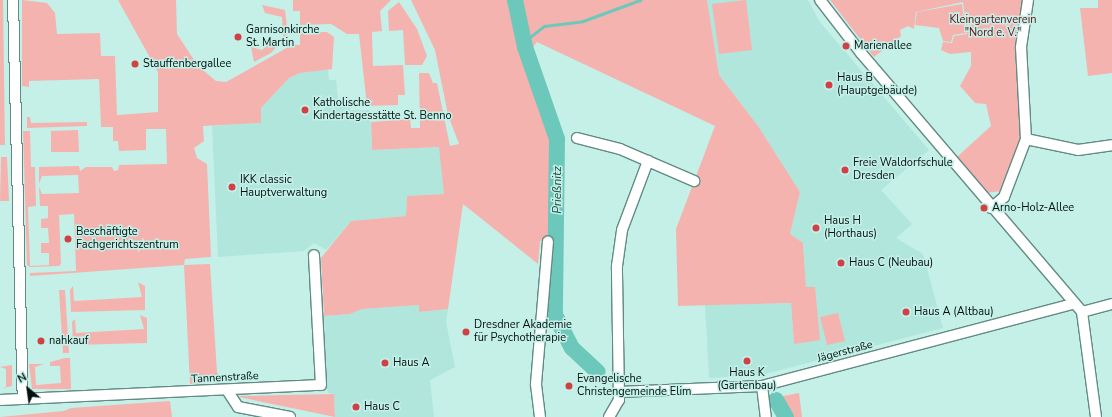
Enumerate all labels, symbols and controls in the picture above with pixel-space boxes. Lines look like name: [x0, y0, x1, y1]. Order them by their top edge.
park label: Kleingartenverein "Nord e. V.": [949, 14, 1037, 40]
place label: Garnisonkirche St. Martin: [246, 24, 319, 50]
marker: Garnisonkirche St. Martin: [233, 32, 243, 42]
place label: Marienallee: [854, 39, 912, 53]
marker: Marienallee: [841, 41, 851, 51]
place label: Stauffenbergallee: [143, 57, 231, 71]
marker: Stauffenbergallee: [130, 59, 140, 69]
place label: Haus B (Hauptgebäude): [837, 72, 917, 98]
marker: Haus B (Hauptgebäude): [824, 80, 834, 90]
place label: Katholische Kindertagesstätte St. Benno: [313, 97, 452, 123]
marker: Katholische Kindertagesstätte St. Benno: [300, 105, 310, 115]
place label: Freie Waldorfschule Dresden: [853, 157, 953, 183]
marker: Freie Waldorfschule Dresden: [840, 165, 850, 175]
water label: Prießnitz: [551, 166, 565, 214]
place label: IKK classic Hauptverwaltung: [240, 174, 327, 200]
marker: IKK classic Hauptverwaltung: [227, 182, 237, 192]
place label: Arno-Holz-Allee: [992, 201, 1074, 215]
marker: Arno-Holz-Allee: [979, 203, 989, 213]
place label: Haus H (Horthaus): [824, 215, 877, 241]
marker: Haus H (Horthaus): [811, 223, 821, 233]
place label: Beschäftigte Fachgerichtszentrum: [76, 226, 179, 252]
marker: Beschäftigte Fachgerichtszentrum: [63, 234, 73, 244]
place label: Haus C (Neubau): [849, 256, 933, 270]
marker: Haus C (Neubau): [836, 258, 846, 268]
place label: Haus A (Altbau): [914, 305, 994, 319]
marker: Haus A (Altbau): [901, 307, 911, 317]
place label: Dresdner Akademie für Psychotherapie: [474, 319, 572, 345]
marker: Dresdner Akademie für Psychotherapie: [461, 327, 471, 337]
place label: nahkauf: [49, 334, 88, 348]
marker: nahkauf: [36, 336, 46, 346]
street label: Jägerstraße: [816, 338, 874, 366]
place label: Haus A: [393, 356, 430, 370]
marker: Haus K (Gartenbau): [742, 356, 752, 366]
marker: Haus A: [380, 358, 390, 368]
place label: Haus K (Gartenbau): [717, 367, 777, 393]
north arrow: [8, 369, 48, 409]
text: N: [15, 370, 29, 387]
street label: Tannenstraße: [191, 370, 259, 386]
place label: Evangelische Christengemeinde Elim: [577, 373, 691, 399]
marker: Evangelische Christengemeinde Elim: [564, 381, 574, 391]
place label: Haus C: [364, 400, 400, 414]
marker: Haus C: [351, 402, 361, 412]

